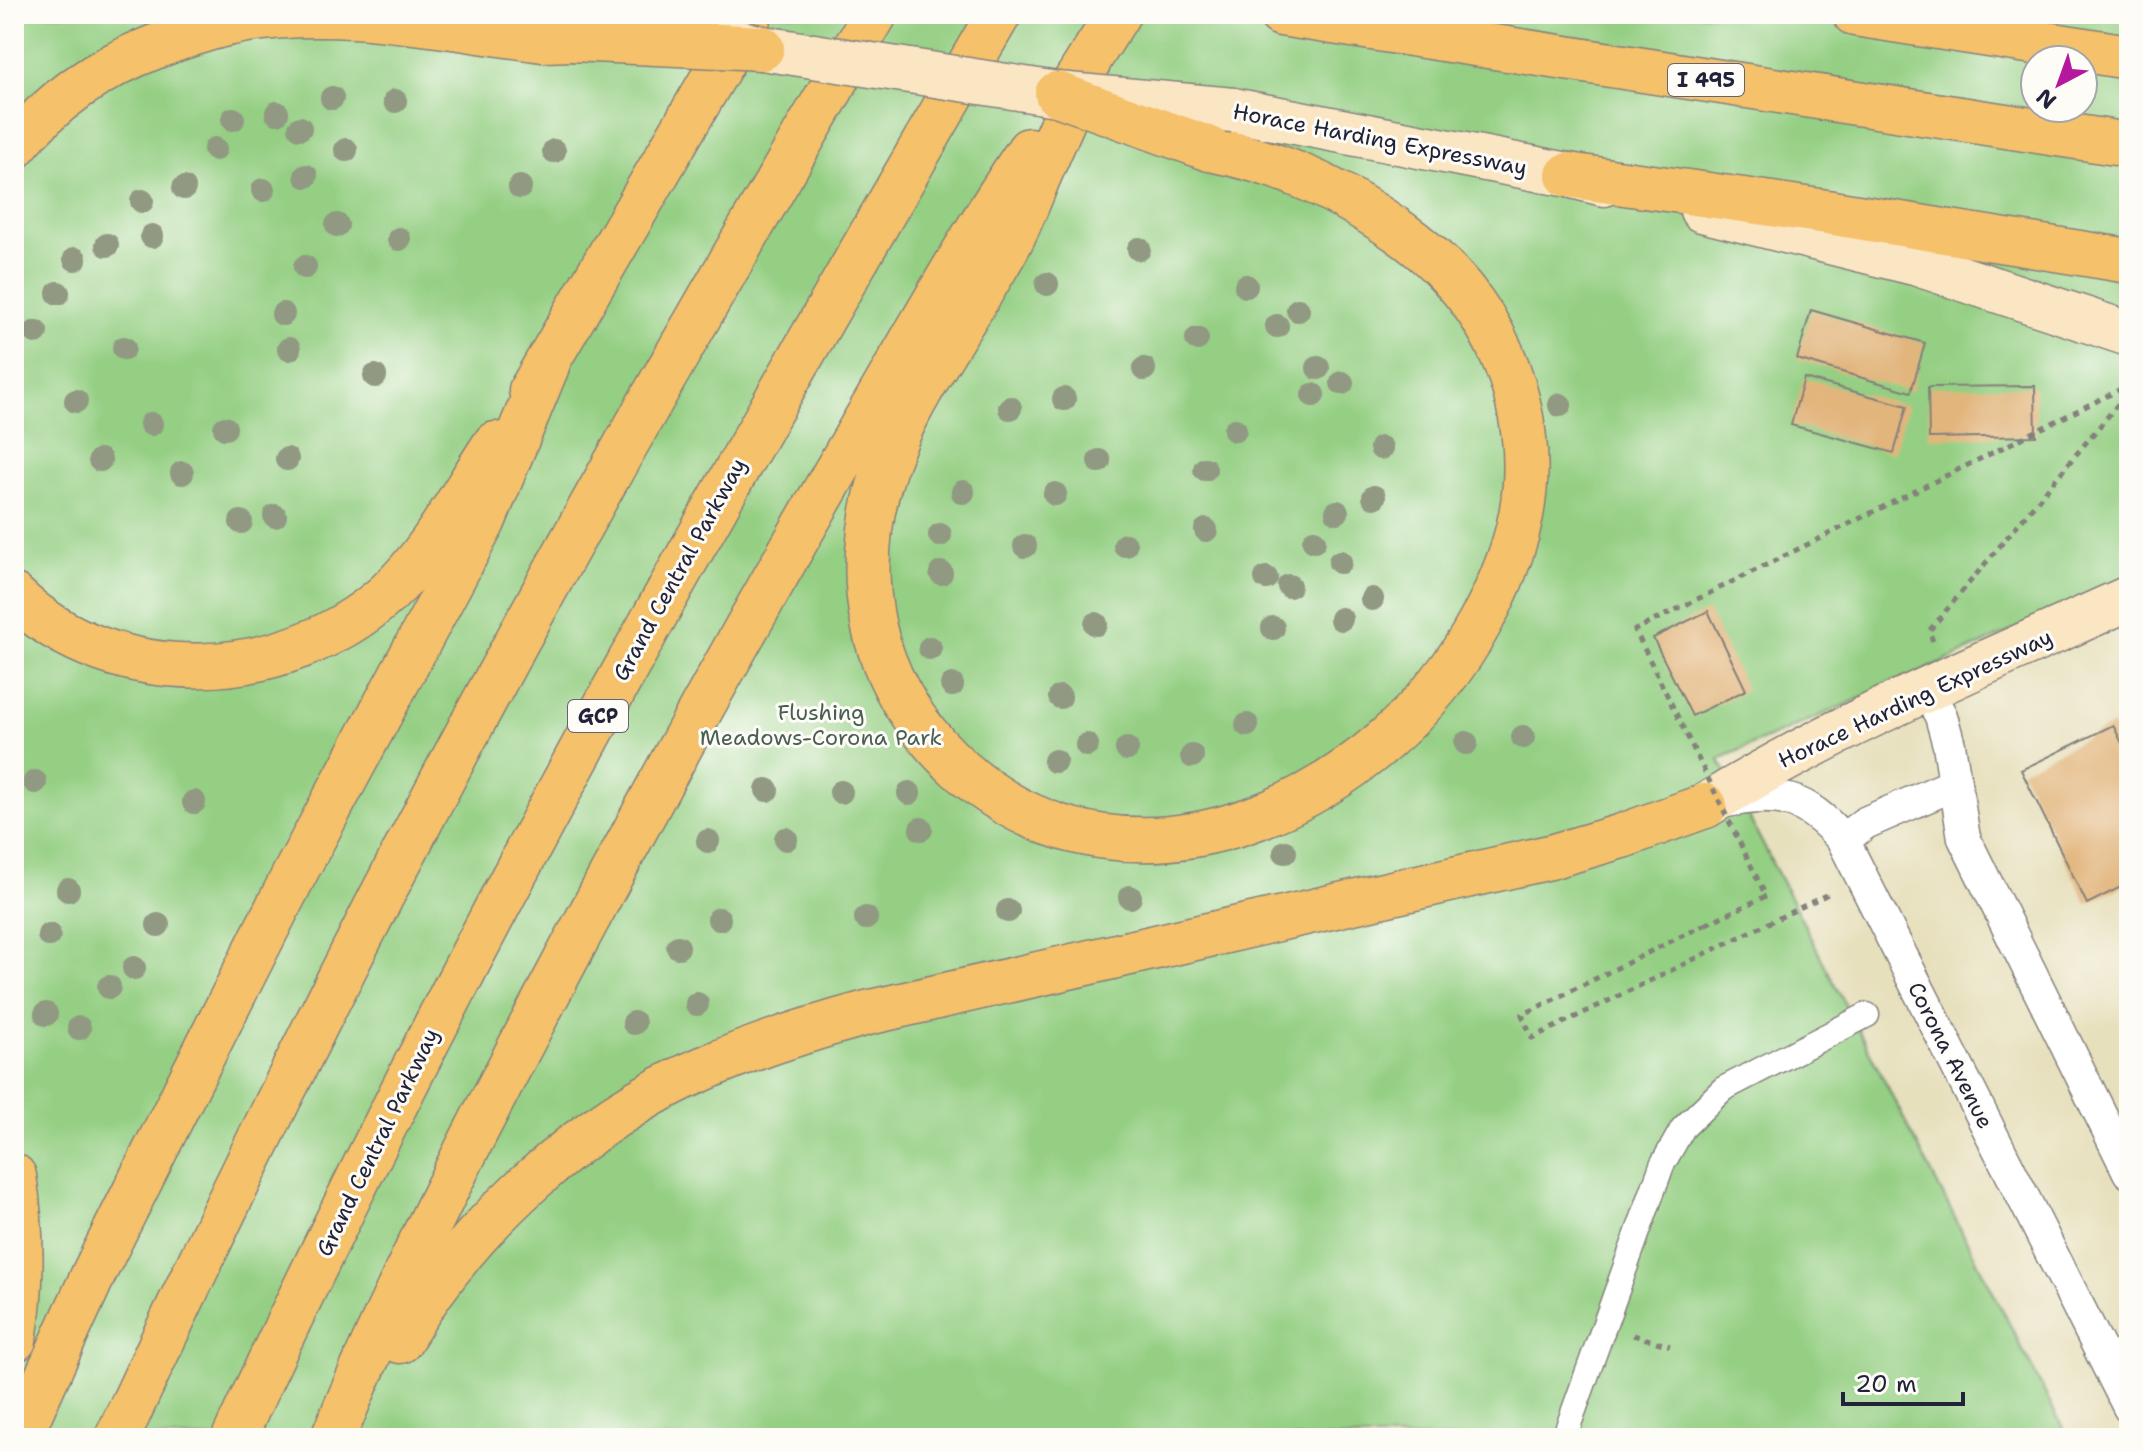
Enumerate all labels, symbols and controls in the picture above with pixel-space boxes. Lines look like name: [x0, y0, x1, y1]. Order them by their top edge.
north arrow: [2019, 44, 2099, 124]
road number: I 495: [1668, 64, 1744, 96]
text: N: [2030, 82, 2062, 115]
street label: Horace Harding Expressway: [1230, 97, 1529, 182]
street label: Grand Central Parkway: [606, 453, 753, 686]
street label: Horace Harding Expressway: [1774, 622, 2057, 775]
park label: Flushing Meadows-Corona Park: [700, 698, 942, 752]
road number: GCP: [568, 700, 628, 732]
street label: Corona Avenue: [1901, 977, 2000, 1133]
street label: Grand Central Parkway: [310, 1023, 445, 1261]
scale bar: [1843, 1356, 1963, 1406]
text: 20 m: [1855, 1368, 1917, 1400]

